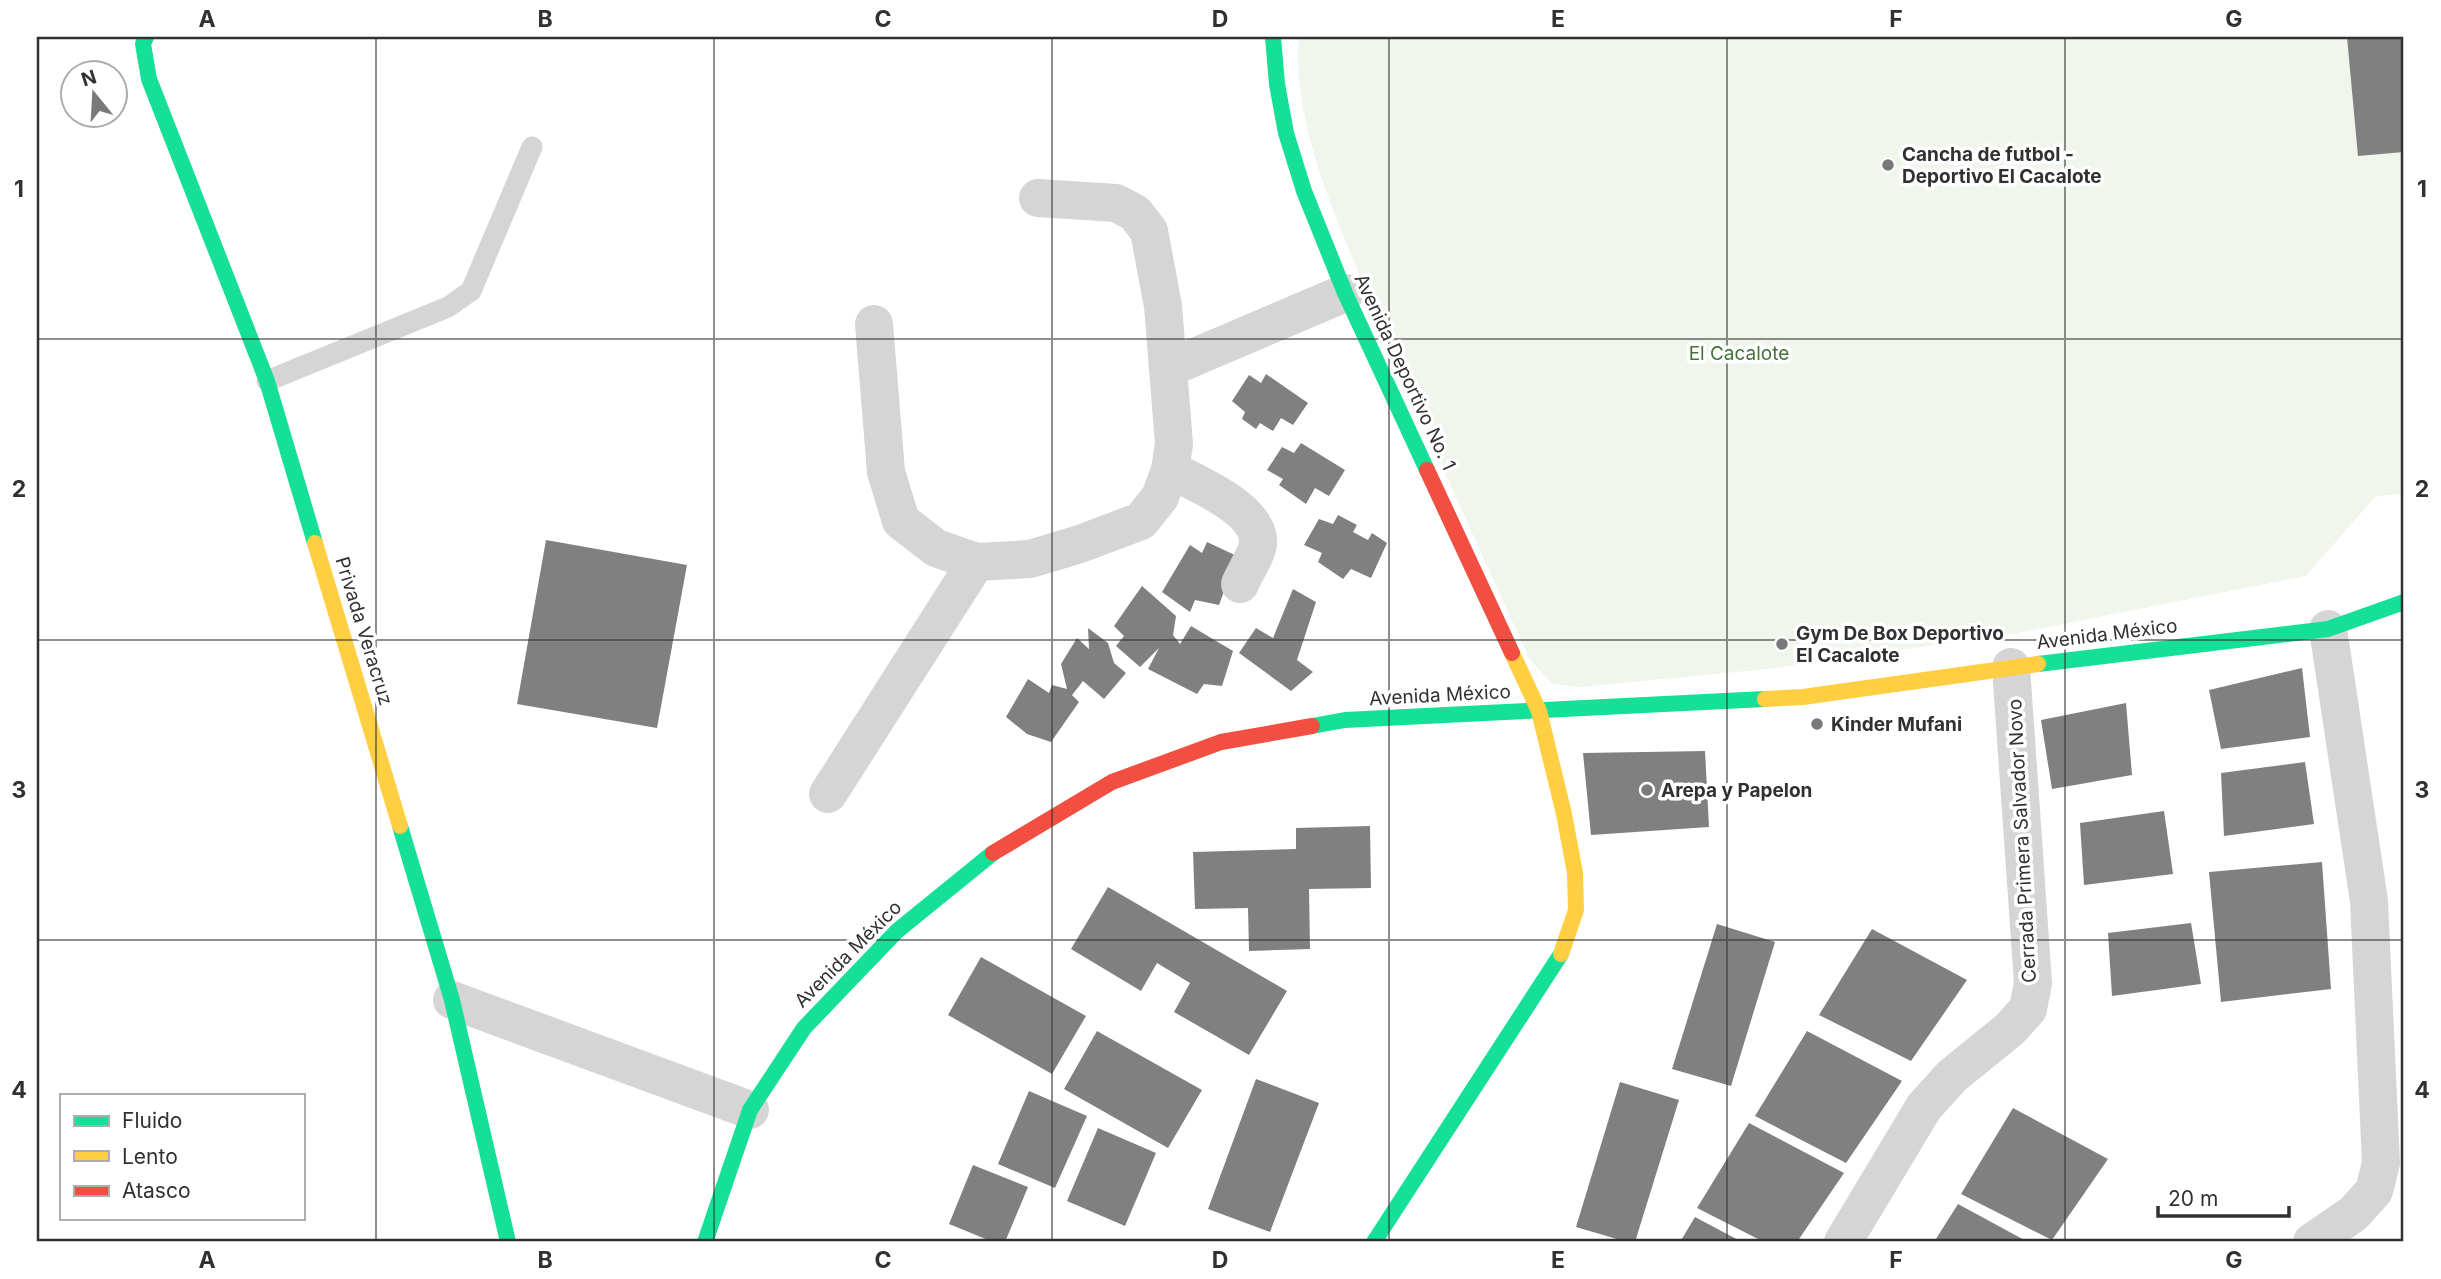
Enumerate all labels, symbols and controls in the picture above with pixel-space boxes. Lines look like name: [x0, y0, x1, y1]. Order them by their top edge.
text: A: [198, 5, 216, 33]
text: B: [537, 5, 553, 33]
text: C: [874, 5, 892, 33]
text: D: [1212, 5, 1228, 33]
text: E: [1551, 5, 1565, 33]
text: F: [1889, 5, 1903, 33]
text: G: [2225, 5, 2243, 33]
north arrow: [60, 60, 130, 130]
text: N: [78, 65, 99, 91]
place label: Cancha de futbol - Deportivo El Cacalote: [1902, 143, 2102, 188]
marker: Cancha de futbol - Deportivo El Cacalote: [1880, 157, 1896, 173]
text: 1: [14, 175, 24, 203]
text: 1: [2417, 175, 2427, 203]
street label: Avenida Deportivo No. 1: [1349, 270, 1461, 474]
park label: El Cacalote: [1689, 342, 1789, 365]
text: 2: [12, 475, 26, 503]
text: 2: [2415, 475, 2429, 503]
street label: Privada Veracruz: [331, 554, 397, 708]
street label: Avenida México: [2035, 614, 2179, 654]
place label: Gym De Box Deportivo El Cacalote: [1796, 622, 2004, 667]
marker: Gym De Box Deportivo El Cacalote: [1774, 636, 1790, 652]
street label: Avenida México: [1369, 680, 1511, 710]
street label: Cerrada Primera Salvador Novo: [2003, 698, 2041, 984]
place label: Kinder Mufani: [1831, 713, 1962, 736]
marker: Kinder Mufani: [1809, 716, 1825, 732]
text: 3: [12, 776, 26, 804]
text: 3: [2415, 776, 2429, 804]
place label: Arepa y Papelon: [1661, 779, 1812, 802]
marker: Arepa y Papelon: [1639, 782, 1655, 798]
street label: Avenida México: [790, 896, 906, 1012]
text: 4: [11, 1076, 27, 1104]
text: 4: [2414, 1076, 2430, 1104]
legend: [60, 1094, 304, 1220]
text: Fluido: [122, 1108, 182, 1133]
text: Lento: [122, 1144, 178, 1169]
scale bar: [2158, 1174, 2289, 1218]
text: Atasco: [122, 1178, 191, 1203]
text: 20 m: [2168, 1186, 2218, 1211]
text: A: [198, 1246, 216, 1274]
text: B: [537, 1246, 553, 1274]
text: C: [874, 1246, 892, 1274]
text: D: [1212, 1246, 1228, 1274]
text: E: [1551, 1246, 1565, 1274]
text: F: [1889, 1246, 1903, 1274]
text: G: [2225, 1246, 2243, 1274]

